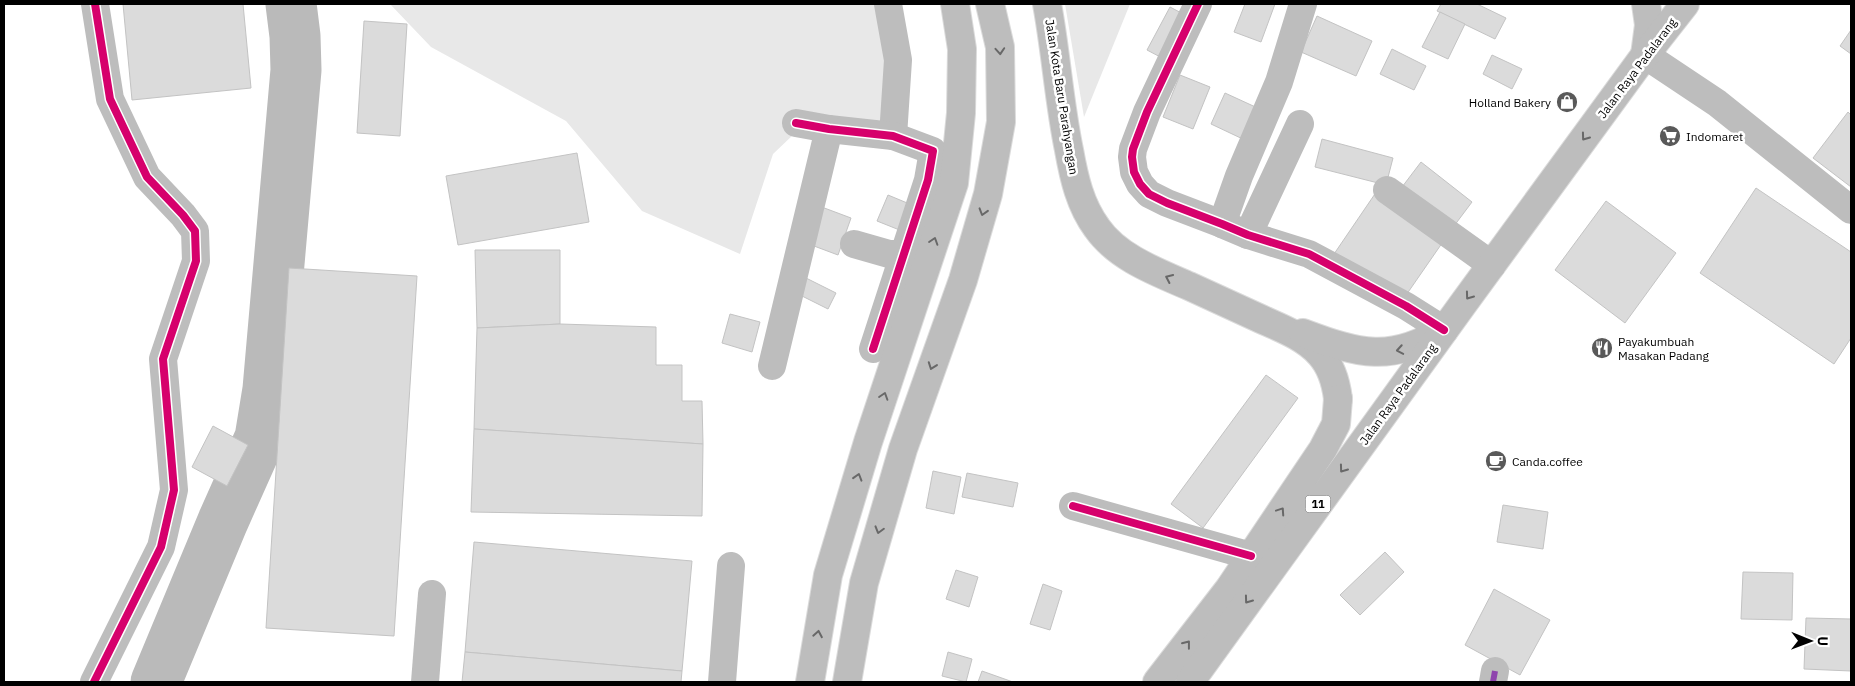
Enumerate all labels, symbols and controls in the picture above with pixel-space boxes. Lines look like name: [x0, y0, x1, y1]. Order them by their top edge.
street label: Jalan Raya Padalarang: [1594, 15, 1680, 121]
street label: Jalan Kota Baru Parahyangan: [1042, 18, 1082, 176]
one-way arrow: [994, 48, 1005, 56]
shop icon: Holland Bakery: [1555, 90, 1579, 114]
place label: Holland Bakery: [1469, 95, 1551, 110]
supermarket icon: Indomaret: [1658, 124, 1682, 148]
place label: Indomaret: [1686, 129, 1743, 144]
one-way arrow: [1583, 131, 1591, 140]
one-way arrow: [978, 207, 988, 216]
one-way arrow: [929, 238, 939, 246]
one-way arrow: [1165, 273, 1174, 284]
one-way arrow: [1466, 290, 1474, 299]
place label: Payakumbuah Masakan Padang: [1618, 334, 1709, 363]
restaurant icon: Payakumbuah Masakan Padang: [1590, 336, 1614, 360]
street label: Jalan Raya Padalarang: [1356, 340, 1440, 447]
one-way arrow: [1396, 344, 1404, 354]
one-way arrow: [928, 361, 938, 370]
one-way arrow: [878, 392, 888, 400]
cafe icon: Canda.coffee: [1484, 449, 1508, 473]
place label: Canda.coffee: [1512, 454, 1583, 469]
one-way arrow: [1341, 463, 1349, 472]
one-way arrow: [852, 473, 862, 481]
road number: 11: [1306, 496, 1330, 512]
one-way arrow: [1275, 508, 1284, 517]
one-way arrow: [875, 525, 885, 533]
one-way arrow: [1245, 594, 1254, 604]
north arrow: [1785, 616, 1835, 666]
one-way arrow: [813, 630, 823, 639]
text: U: [1814, 636, 1832, 646]
one-way arrow: [1182, 641, 1190, 650]

